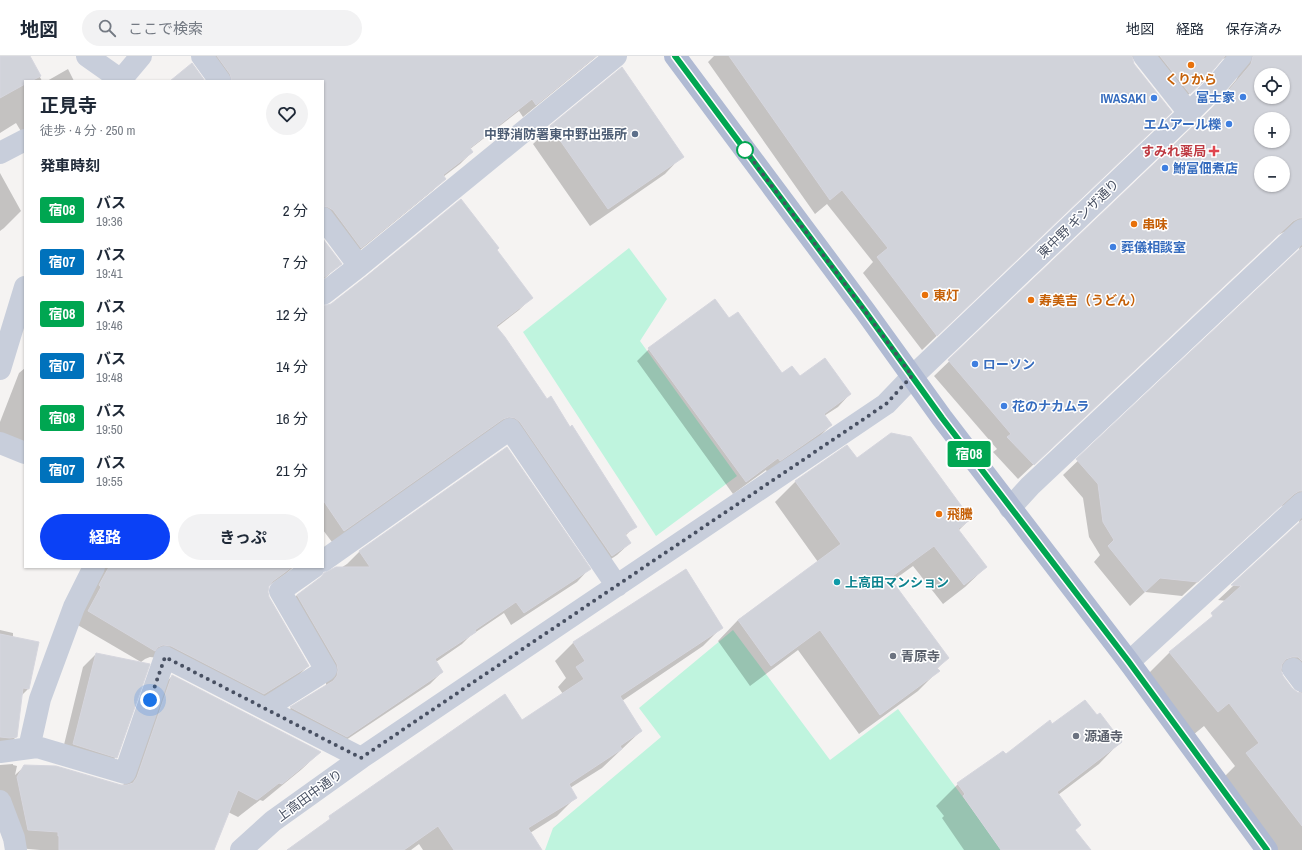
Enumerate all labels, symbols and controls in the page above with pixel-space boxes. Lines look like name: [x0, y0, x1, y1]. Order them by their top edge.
search box: [82, 10, 362, 46]
text: 地図: [20, 16, 58, 42]
icon: search: [96, 17, 118, 39]
text: ここで検索: [128, 18, 203, 39]
text: 地図: [1126, 20, 1154, 38]
text: 経路: [1176, 20, 1204, 38]
text: 保存済み: [1226, 20, 1282, 38]
marker: くりから: [1186, 60, 1196, 70]
map controls: [1254, 68, 1290, 192]
button: locate: [1254, 68, 1290, 104]
place label: くりから: [1165, 71, 1217, 88]
place label: 富士家: [1196, 89, 1235, 106]
place label: IWASAKI: [1100, 90, 1146, 107]
text: 正見寺: [40, 92, 97, 118]
marker: 富士家: [1238, 92, 1248, 102]
button: heart: [266, 93, 308, 135]
marker: IWASAKI: [1149, 93, 1159, 103]
button: +: [1254, 112, 1290, 148]
place label: エムアール櫟: [1144, 116, 1222, 133]
marker: エムアール櫟: [1224, 119, 1234, 129]
text: 徒歩 · 4 分 · 250 m: [40, 122, 135, 139]
place label: 中野消防署東中野出張所: [484, 126, 627, 143]
marker: 中野消防署東中野出張所: [630, 129, 640, 139]
unlabelled marker: [736, 141, 754, 159]
place label: すみれ薬局: [1141, 143, 1206, 160]
marker: すみれ薬局: [1209, 146, 1219, 156]
text: 発車時刻: [40, 155, 100, 176]
button: −: [1254, 156, 1290, 192]
place label: 鮒富佃煮店: [1173, 160, 1238, 177]
marker: 鮒富佃煮店: [1160, 163, 1170, 173]
street label: 東中野 ギンザ通り: [1034, 175, 1123, 262]
text: バス: [96, 192, 126, 213]
text: 2 分: [283, 200, 308, 221]
text: 宿08: [49, 201, 75, 219]
text: 19:36: [96, 213, 123, 230]
place label: 串味: [1142, 216, 1168, 233]
marker: 串味: [1129, 219, 1139, 229]
place label: 葬儀相談室: [1121, 239, 1186, 256]
marker: 葬儀相談室: [1108, 242, 1118, 252]
text: バス: [96, 244, 126, 265]
text: 7 分: [283, 252, 308, 273]
text: 宿07: [49, 253, 75, 271]
text: 19:41: [96, 265, 123, 282]
place label: 東灯: [933, 287, 959, 304]
marker: 東灯: [920, 290, 930, 300]
place label: 寿美吉（うどん）: [1039, 292, 1143, 309]
marker: 寿美吉（うどん）: [1026, 295, 1036, 305]
text: バス: [96, 296, 126, 317]
text: 12 分: [276, 304, 308, 325]
text: 宿08: [49, 305, 75, 323]
text: 19:46: [96, 317, 123, 334]
text: バス: [96, 348, 126, 369]
text: 14 分: [276, 356, 308, 377]
place label: ローソン: [983, 356, 1035, 373]
text: 宿07: [49, 357, 75, 375]
marker: ローソン: [970, 359, 980, 369]
text: 19:48: [96, 369, 123, 386]
place label: 花のナカムラ: [1012, 398, 1089, 415]
text: バス: [96, 400, 126, 421]
marker: 花のナカムラ: [999, 401, 1009, 411]
text: 16 分: [276, 408, 308, 429]
text: 宿08: [49, 409, 75, 427]
text: 19:50: [96, 421, 123, 438]
line badge: 宿08: [946, 441, 992, 467]
text: 宿08: [956, 445, 982, 463]
text: バス: [96, 452, 126, 473]
text: 21 分: [276, 460, 308, 481]
text: 宿07: [49, 461, 75, 479]
text: 19:55: [96, 473, 123, 490]
place label: 飛騰: [947, 506, 973, 523]
marker: 飛騰: [934, 509, 944, 519]
button: 経路: [40, 514, 170, 560]
button: きっぷ: [178, 514, 308, 560]
place label: 上高田マンション: [845, 574, 949, 591]
marker: 上高田マンション: [832, 577, 842, 587]
place label: 青原寺: [901, 648, 940, 665]
marker: 青原寺: [888, 651, 898, 661]
your location: [140, 690, 160, 710]
place label: 源通寺: [1084, 728, 1123, 745]
marker: 源通寺: [1071, 731, 1081, 741]
street label: 上高田中通り: [273, 766, 346, 825]

